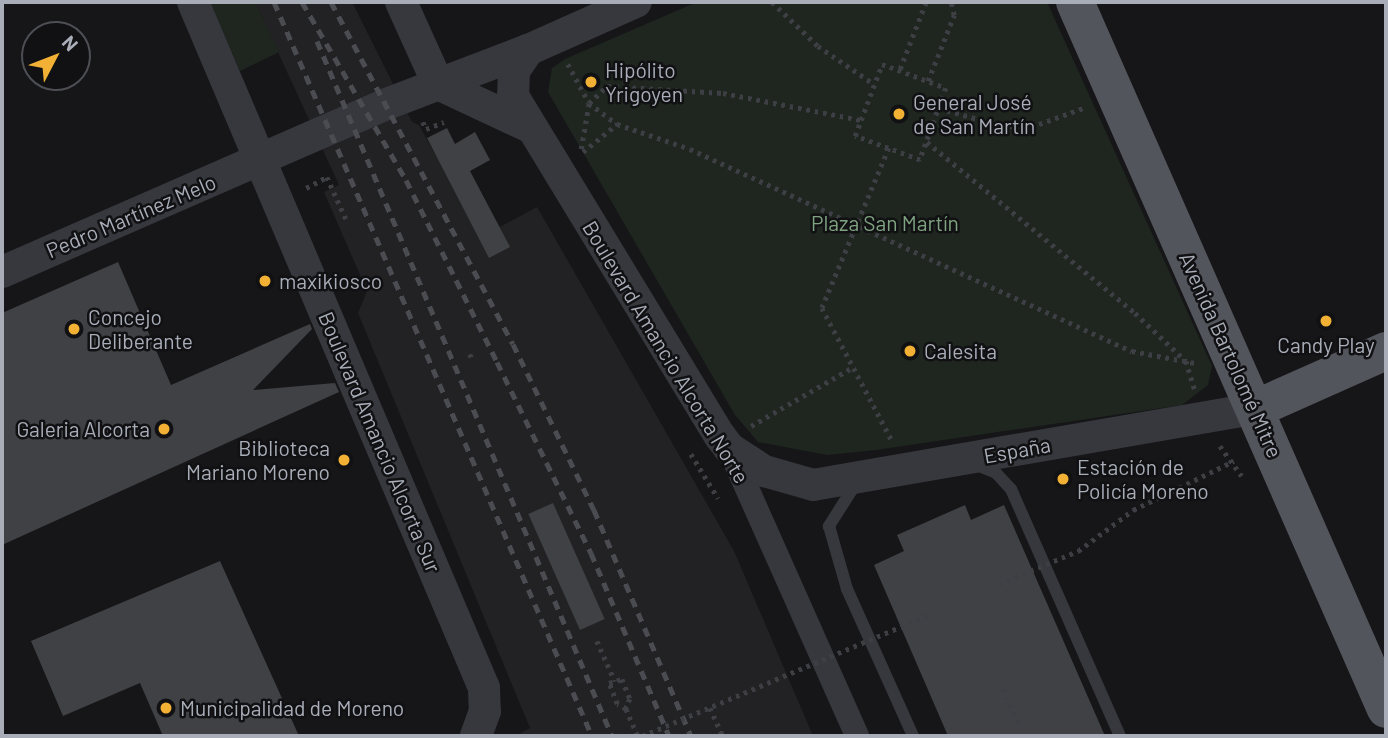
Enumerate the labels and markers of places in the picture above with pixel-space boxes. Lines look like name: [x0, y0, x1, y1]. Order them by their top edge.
place label: Hipólito Yrigoyen: [605, 57, 683, 107]
marker: Hipólito Yrigoyen: [583, 74, 599, 90]
place label: General José de San Martín: [913, 89, 1035, 139]
marker: General José de San Martín: [891, 106, 907, 122]
place label: maxikiosco: [279, 268, 382, 294]
marker: maxikiosco: [257, 273, 273, 289]
place label: Concejo Deliberante: [88, 304, 193, 354]
marker: Candy Play: [1318, 313, 1334, 329]
marker: Concejo Deliberante: [66, 321, 82, 337]
place label: Candy Play: [1277, 332, 1375, 358]
place label: Calesita: [924, 338, 997, 364]
marker: Calesita: [902, 343, 918, 359]
place label: Galeria Alcorta: [16, 416, 150, 442]
marker: Galeria Alcorta: [156, 421, 172, 437]
place label: Biblioteca Mariano Moreno: [186, 435, 330, 485]
marker: Biblioteca Mariano Moreno: [336, 452, 352, 468]
place label: Estación de Policía Moreno: [1077, 454, 1209, 504]
marker: Estación de Policía Moreno: [1055, 471, 1071, 487]
place label: Municipalidad de Moreno: [180, 695, 404, 721]
marker: Municipalidad de Moreno: [158, 700, 174, 716]

